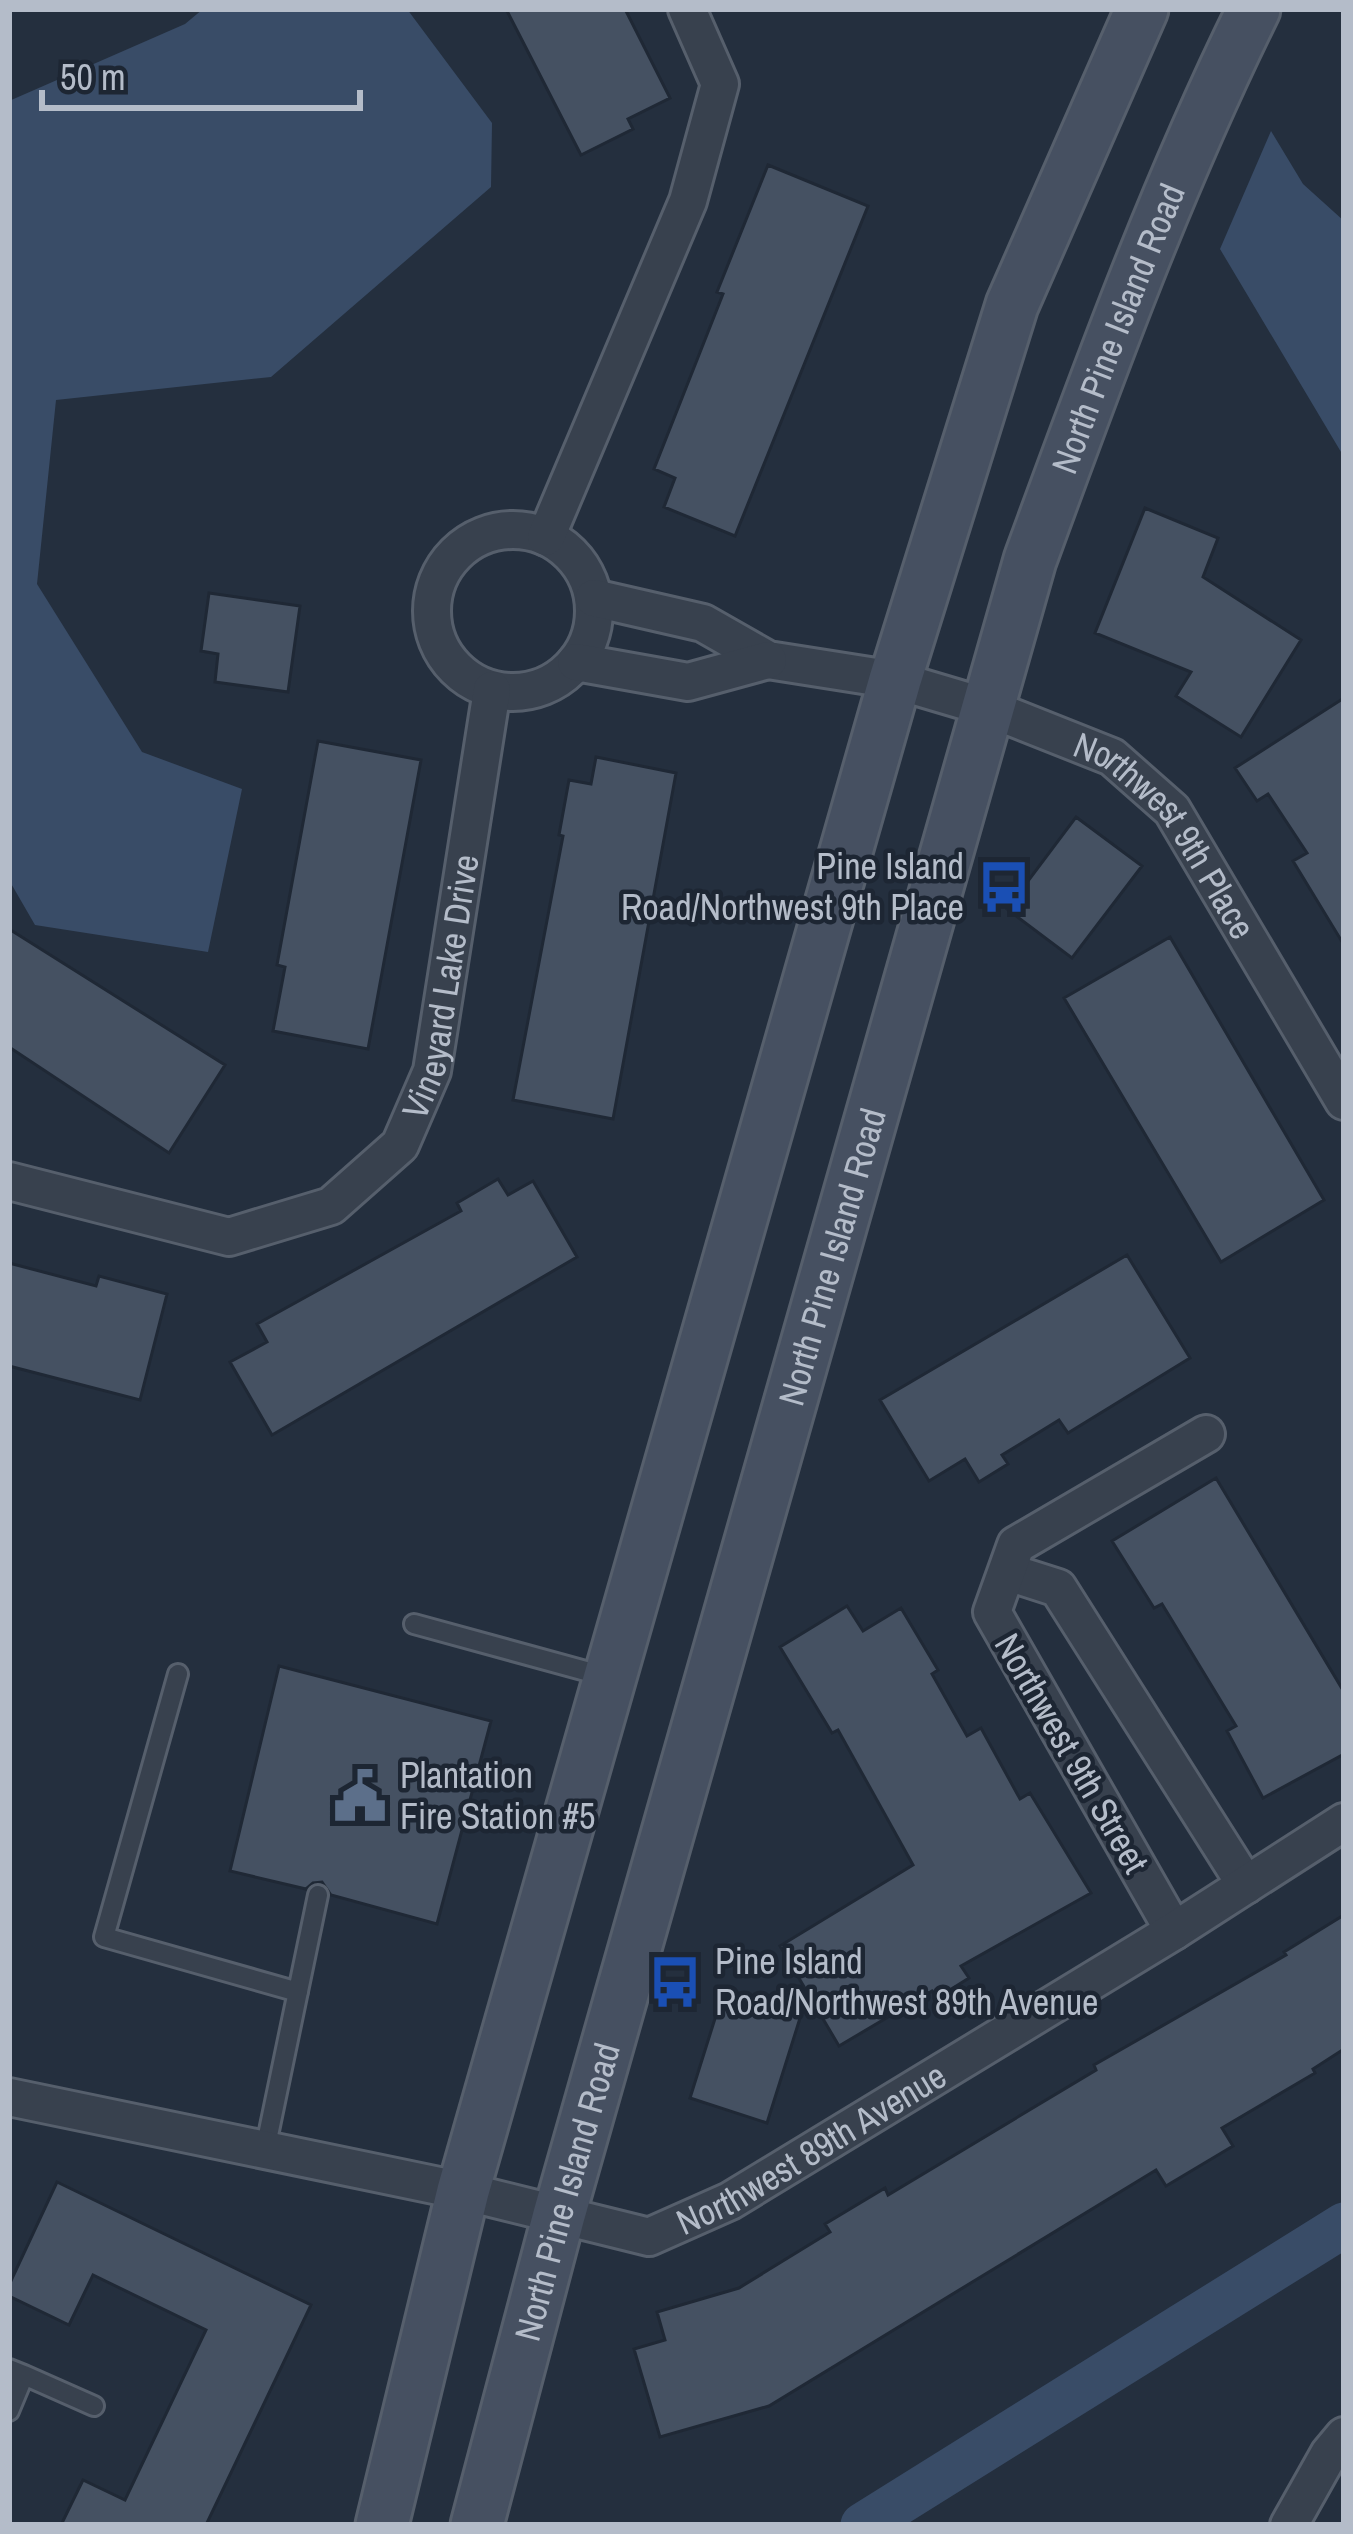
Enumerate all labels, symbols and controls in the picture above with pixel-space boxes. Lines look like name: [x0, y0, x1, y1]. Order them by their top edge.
scale bar: [42, 36, 360, 110]
text: 50 m: [60, 53, 126, 101]
street label: North Pine Island Road: [1040, 176, 1196, 480]
street label: Northwest 9th Place: [1067, 720, 1267, 947]
place label: Pine Island Road/Northwest 9th Place: [621, 842, 964, 931]
street label: Vineyard Lake Drive: [390, 851, 490, 1126]
bus stop icon: Pine Island Road/Northwest 9th Place: [975, 858, 1033, 916]
street label: North Pine Island Road: [767, 1102, 897, 1411]
street label: Northwest 9th Street: [984, 1624, 1160, 1882]
place label: Plantation Fire Station #5: [400, 1751, 595, 1840]
public building icon: Plantation Fire Station #5: [331, 1767, 389, 1825]
place label: Pine Island Road/Northwest 89th Avenue: [715, 1937, 1099, 2026]
bus stop icon: Pine Island Road/Northwest 89th Avenue: [646, 1953, 704, 2011]
street label: North Pine Island Road: [503, 2037, 631, 2346]
street label: Northwest 89th Avenue: [669, 2051, 955, 2246]

